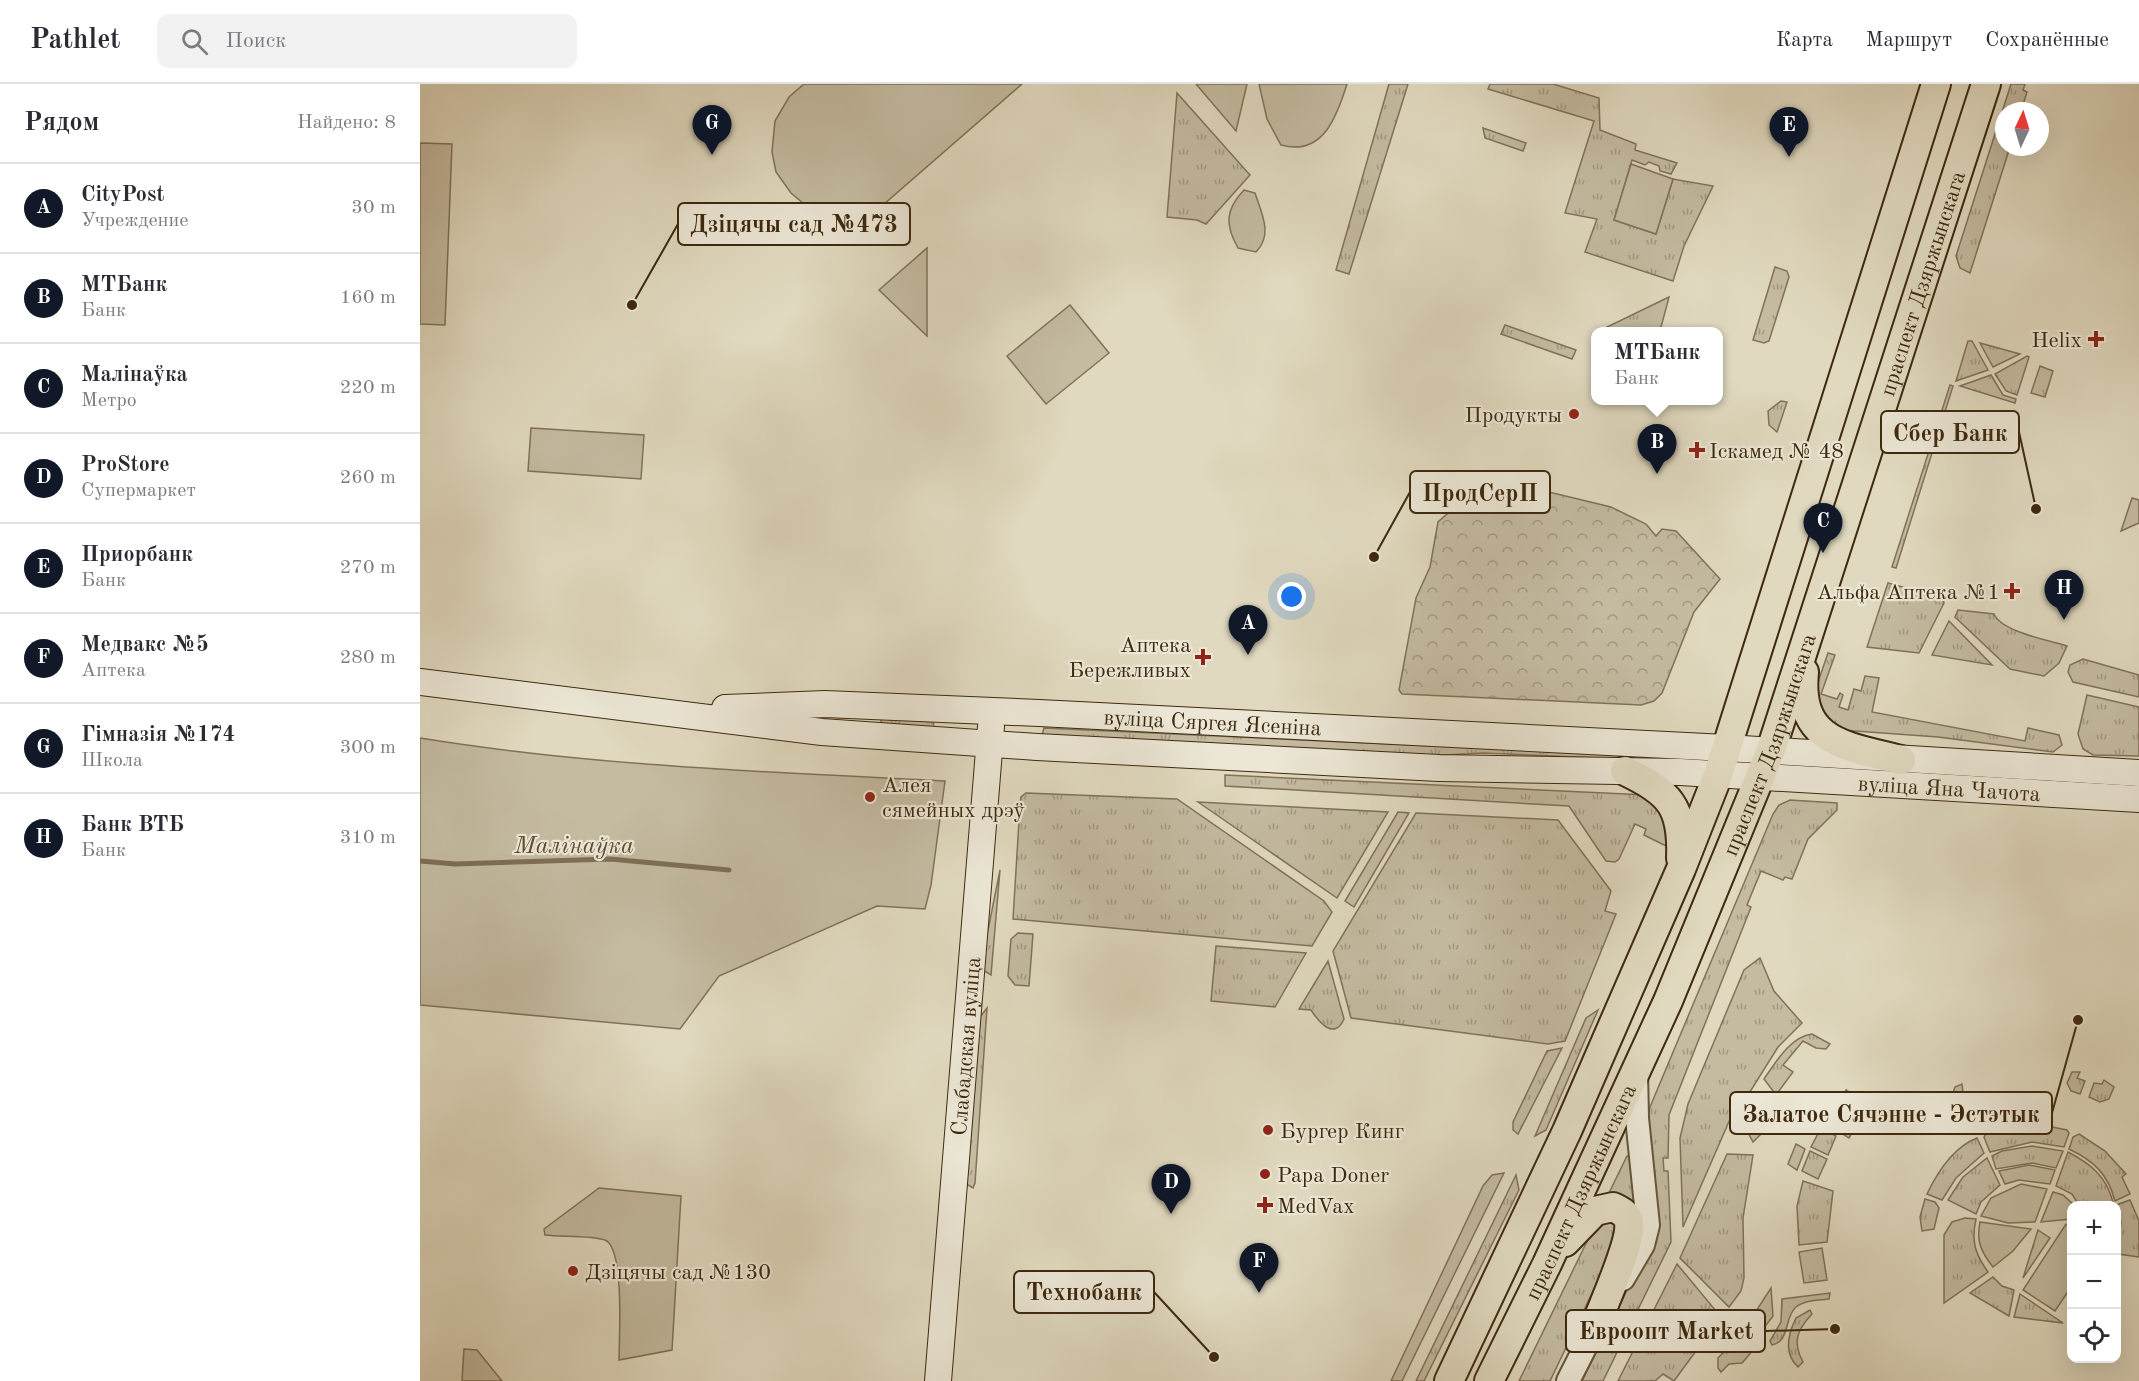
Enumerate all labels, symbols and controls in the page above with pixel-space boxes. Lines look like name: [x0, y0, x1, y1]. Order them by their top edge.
search box: [157, 14, 577, 68]
icon: search: [178, 25, 211, 58]
text: Pathlet: [30, 27, 121, 55]
text: Поиск: [226, 30, 286, 52]
text: Карта: [1776, 30, 1833, 51]
text: Маршрут: [1866, 30, 1952, 51]
text: Сохранённые: [1985, 30, 2109, 51]
north arrow: [1995, 102, 2049, 156]
pin: G: [692, 106, 732, 155]
pin: E: [1770, 107, 1808, 157]
text: Рядом: [24, 110, 99, 136]
text: Найдено: 8: [297, 113, 396, 133]
street label: праспект Дзяржынскага: [1877, 168, 1970, 399]
text: CityPost: [81, 184, 164, 206]
text: A: [36, 198, 51, 218]
text: 30 m: [351, 198, 396, 218]
callout: Дзіцячы сад №473: [678, 203, 910, 245]
text: Учреждение: [81, 211, 189, 231]
text: Дзіцячы сад №473: [690, 214, 898, 238]
text: МТБанк: [81, 274, 167, 296]
text: B: [36, 288, 51, 308]
text: 160 m: [340, 288, 396, 308]
text: Банк: [81, 301, 126, 321]
popup: [1591, 327, 1723, 405]
place label: Helix: [2031, 330, 2082, 352]
marker: Helix: [2087, 330, 2105, 348]
text: МТБанк: [1614, 342, 1700, 364]
text: Малінаўка: [81, 364, 188, 386]
text: Банк: [1614, 369, 1659, 389]
text: C: [37, 378, 50, 398]
text: 220 m: [340, 378, 396, 398]
text: Метро: [81, 391, 137, 411]
place label: Продукты: [1465, 405, 1562, 427]
marker: Продукты: [1567, 407, 1581, 421]
callout: Сбер Банк: [1881, 411, 2019, 453]
text: Сбер Банк: [1893, 423, 2008, 447]
pin: B: [1638, 424, 1676, 474]
place label: Іскамед № 48: [1709, 441, 1844, 463]
marker: Іскамед № 48: [1690, 443, 1704, 457]
text: ProStore: [81, 454, 170, 476]
text: D: [36, 468, 51, 488]
text: 260 m: [340, 468, 396, 488]
callout: ПродСерП: [1410, 471, 1550, 513]
text: Супермаркет: [81, 481, 196, 501]
text: ПродСерП: [1422, 483, 1538, 507]
pin: C: [1804, 504, 1842, 553]
text: Приорбанк: [81, 544, 193, 566]
text: E: [37, 558, 50, 578]
text: 270 m: [340, 558, 396, 578]
pin: H: [2044, 570, 2084, 620]
text: Банк: [81, 571, 126, 591]
your location: [1277, 582, 1306, 611]
place label: Альфа Аптека №1: [1817, 582, 2000, 604]
marker: Альфа Аптека №1: [2005, 584, 2019, 598]
pin: A: [1228, 606, 1268, 655]
street label: праспект Дзяржынскага: [1720, 631, 1821, 859]
text: Медвакс №5: [81, 634, 209, 656]
place label: Аптека Бережливых: [1069, 635, 1191, 682]
text: F: [37, 648, 50, 668]
text: 280 m: [340, 648, 396, 668]
marker: Аптека Бережливых: [1196, 650, 1210, 664]
text: Аптека: [81, 661, 146, 681]
street label: вуліца Сяргея Ясеніна: [1103, 707, 1322, 740]
text: Гімназія №174: [81, 724, 235, 746]
text: G: [36, 738, 51, 758]
text: 300 m: [340, 738, 396, 758]
text: Школа: [81, 751, 143, 771]
street label: вуліца Яна Чачота: [1857, 773, 2041, 806]
place label: Алея сямейных дрэў: [882, 775, 1025, 822]
marker: Алея сямейных дрэў: [863, 790, 877, 804]
text: Банк ВТБ: [81, 814, 184, 836]
text: H: [35, 828, 52, 848]
text: 310 m: [340, 828, 396, 848]
water label: Малінаўка: [513, 835, 634, 859]
text: Банк: [81, 841, 126, 861]
street label: Слабадская вуліца: [949, 956, 985, 1137]
street label: праспект Дзяржынскага: [1522, 1081, 1641, 1304]
callout: Залатое Сячэнне - Эстэтык: [1730, 1092, 2052, 1134]
text: Залатое Сячэнне - Эстэтык: [1742, 1104, 2040, 1128]
place label: Бургер Кинг: [1280, 1121, 1404, 1143]
marker: Бургер Кинг: [1261, 1123, 1275, 1137]
pin: D: [1152, 1164, 1191, 1214]
place label: Papa Doner: [1277, 1165, 1389, 1187]
marker: Papa Doner: [1258, 1167, 1272, 1181]
place label: MedVax: [1277, 1196, 1355, 1218]
marker: MedVax: [1258, 1198, 1272, 1212]
map controls: [2067, 1201, 2121, 1363]
button: +: [2067, 1201, 2121, 1255]
pin: F: [1240, 1244, 1278, 1293]
button: −: [2067, 1255, 2121, 1309]
place label: Дзіцячы сад №130: [585, 1262, 771, 1284]
marker: Дзіцячы сад №130: [566, 1264, 580, 1278]
callout: Технобанк: [1014, 1271, 1154, 1313]
text: Технобанк: [1026, 1282, 1142, 1306]
button: locate: [2067, 1309, 2121, 1363]
callout: Евроопт Market: [1566, 1310, 1765, 1352]
text: Евроопт Market: [1578, 1321, 1754, 1345]

